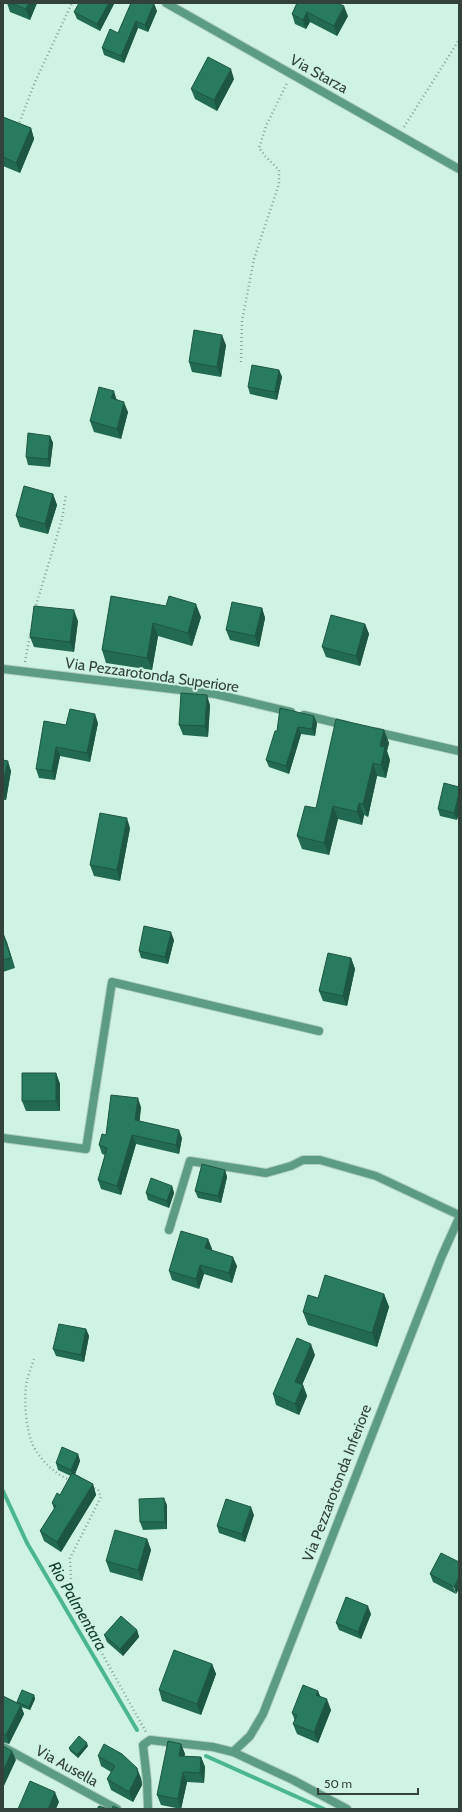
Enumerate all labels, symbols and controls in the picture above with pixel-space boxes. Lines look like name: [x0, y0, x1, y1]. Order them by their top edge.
street label: Via Starza: [287, 51, 352, 98]
street label: Via Pezzarotonda Superiore: [64, 654, 240, 696]
street label: Via Pezzarotonda Inferiore: [299, 1401, 375, 1564]
water label: Rio Palmentara: [45, 1558, 111, 1654]
street label: Via Ausella: [33, 1741, 102, 1791]
scale bar: [318, 1770, 418, 1796]
text: 50 m: [324, 1776, 352, 1791]

